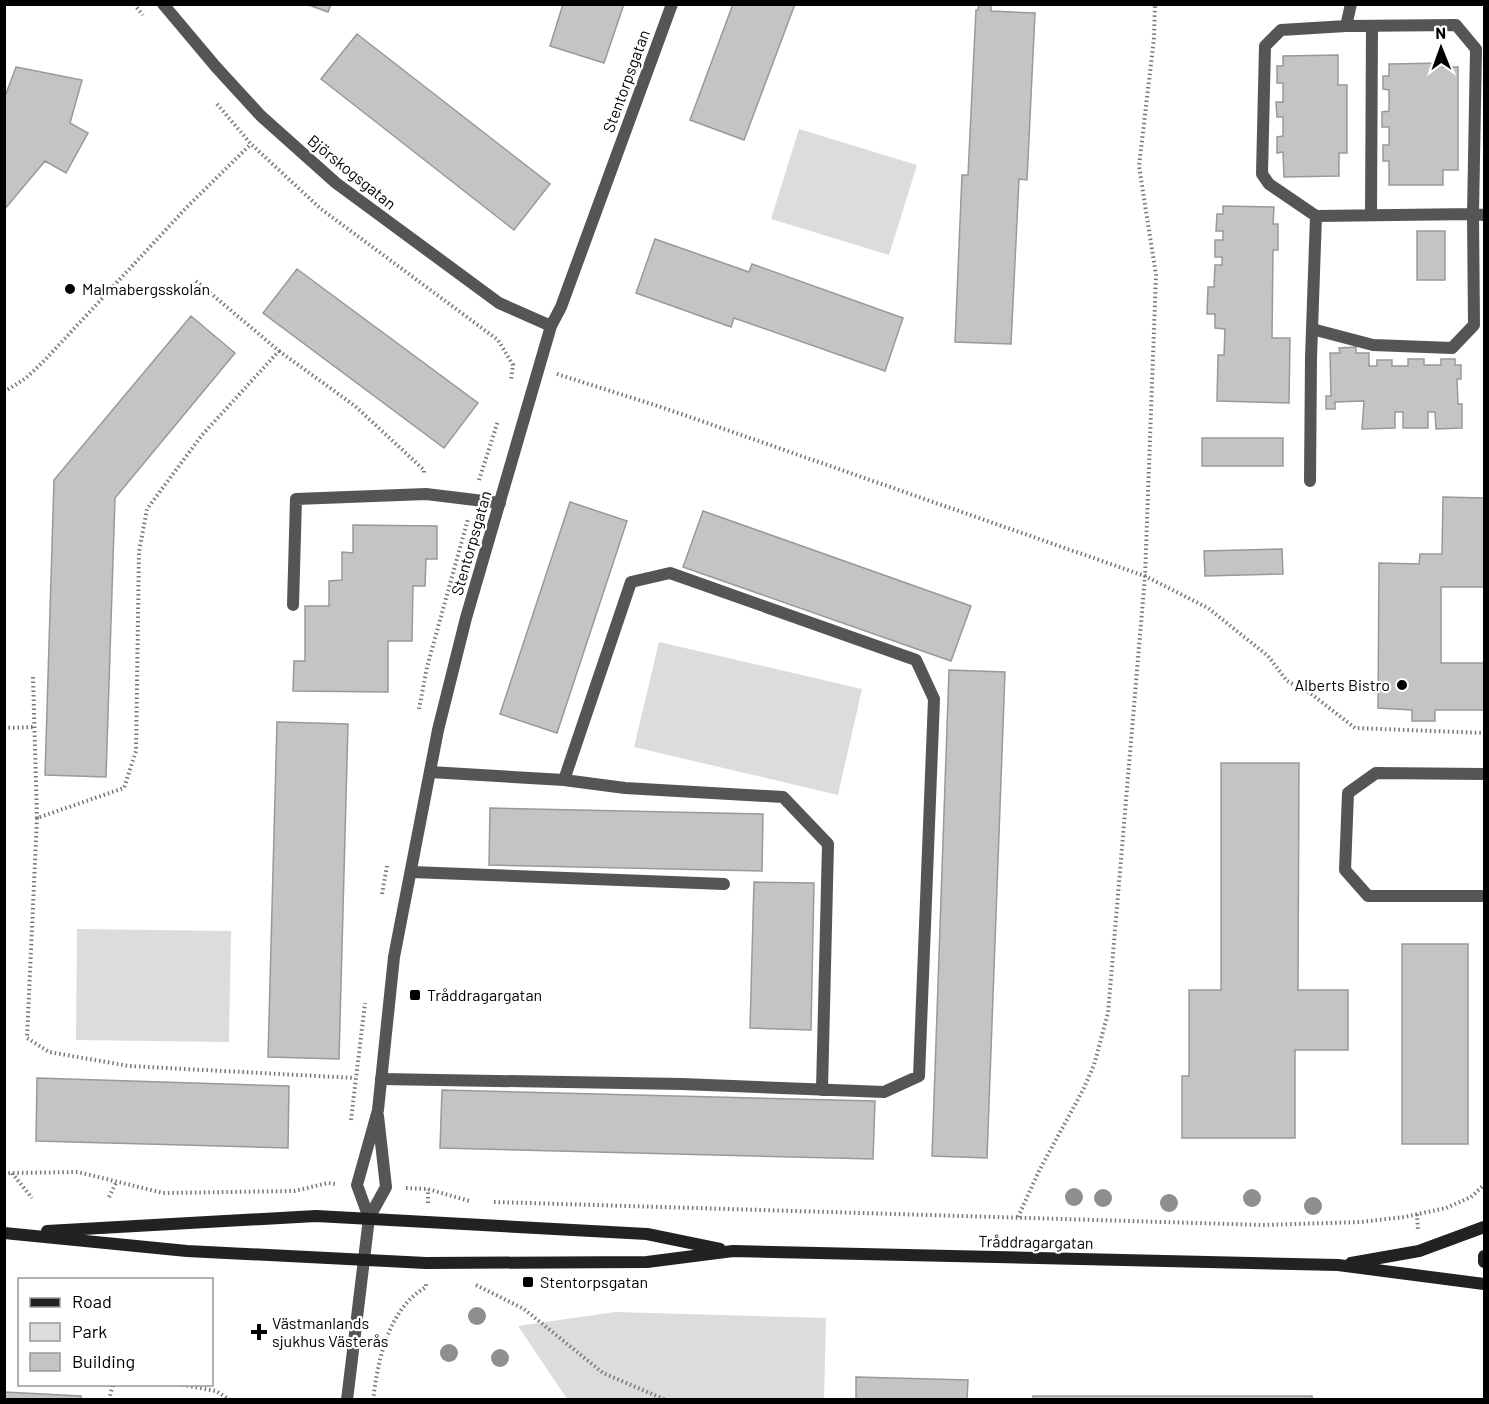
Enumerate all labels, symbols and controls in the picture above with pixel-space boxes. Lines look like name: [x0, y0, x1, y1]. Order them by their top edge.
north arrow: [1411, 18, 1471, 78]
text: N: [1435, 23, 1446, 42]
street label: Stentorpsgatan: [598, 27, 653, 135]
street label: Björskogsgatan: [304, 130, 400, 213]
place label: Malmabergsskolan: [82, 279, 210, 298]
marker: Malmabergsskolan: [63, 282, 77, 296]
street label: Stentorpsgatan: [446, 488, 495, 597]
place label: Alberts Bistro: [1295, 675, 1390, 694]
marker: Alberts Bistro: [1395, 678, 1409, 692]
place label: Tråddragargatan: [427, 985, 542, 1004]
marker: Tråddragargatan: [408, 988, 422, 1002]
street label: Tråddragargatan: [978, 1231, 1094, 1252]
place label: Stentorpsgatan: [540, 1272, 648, 1291]
marker: Stentorpsgatan: [521, 1275, 535, 1289]
legend: [18, 1278, 213, 1386]
text: Road: [72, 1290, 112, 1312]
place label: Västmanlands sjukhus Västerås: [272, 1313, 389, 1350]
text: Park: [72, 1320, 107, 1342]
marker: Västmanlands sjukhus Västerås: [250, 1323, 268, 1341]
text: Building: [72, 1350, 135, 1372]

